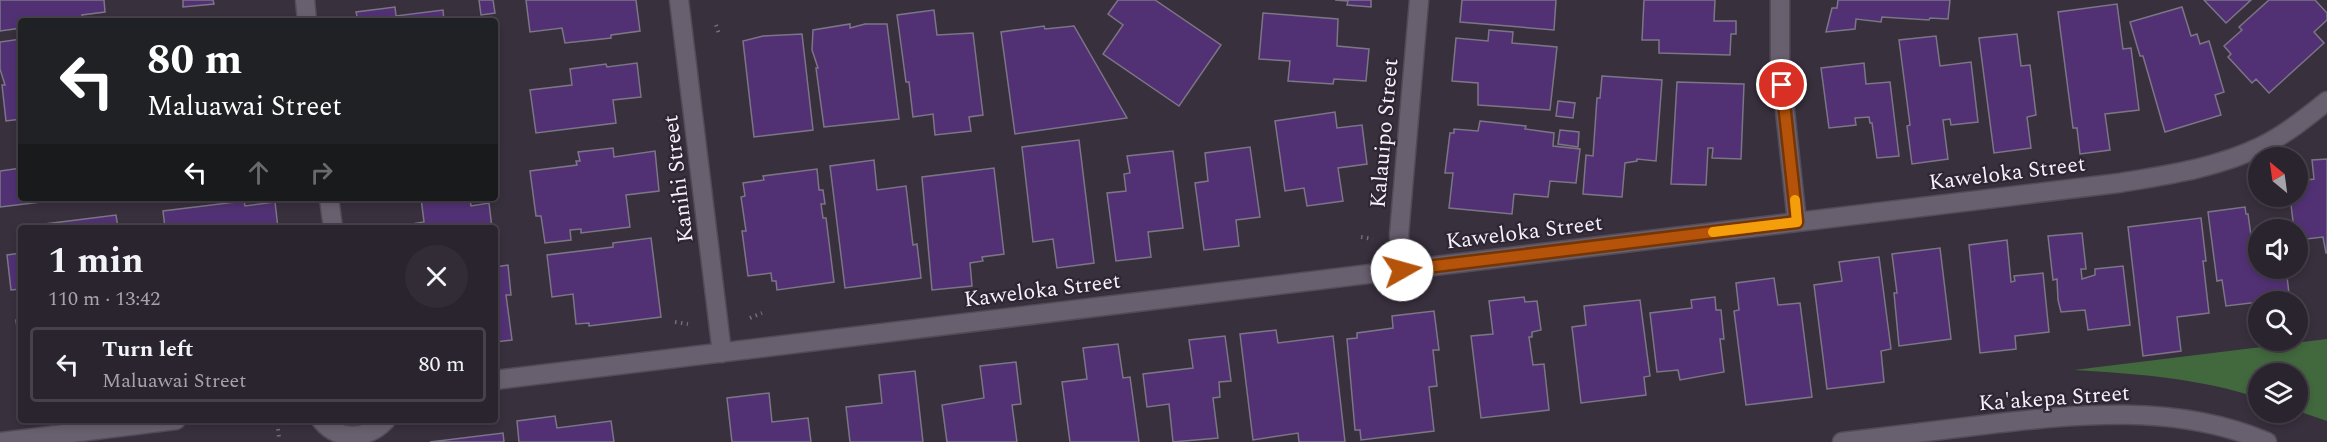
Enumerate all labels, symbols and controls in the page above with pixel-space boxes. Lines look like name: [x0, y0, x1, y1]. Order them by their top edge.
text: 80 m: [147, 29, 242, 92]
icon: left: [48, 42, 126, 120]
street label: Kalauipo Street: [1362, 57, 1407, 209]
pin: [1756, 59, 1807, 110]
icon: arrive: [1765, 68, 1798, 101]
text: Maluawai Street: [147, 86, 342, 128]
street label: Kanihi Street: [654, 113, 703, 245]
street label: Kaweloka Street: [1927, 147, 2088, 199]
north arrow: [2248, 147, 2308, 207]
map controls: [2248, 147, 2308, 423]
icon: left: [179, 156, 212, 189]
icon: ahead: [242, 156, 275, 189]
icon: right: [305, 156, 338, 189]
street label: Kaweloka Street: [1444, 206, 1605, 258]
button: sound: [2248, 219, 2308, 279]
text: 1 min: [48, 234, 144, 289]
position arrow: [1370, 238, 1434, 302]
button: close: [405, 245, 468, 308]
street label: Kaweloka Street: [962, 264, 1123, 316]
text: 110 m · 13:42: [48, 284, 160, 314]
button: search: [2248, 291, 2308, 351]
text: Turn left: [102, 333, 194, 366]
icon: left: [51, 348, 84, 381]
text: 80 m: [419, 348, 465, 381]
button: layers: [2248, 363, 2308, 423]
text: Maluawai Street: [102, 366, 246, 396]
street label: Ka'akepa Street: [1977, 377, 2131, 420]

